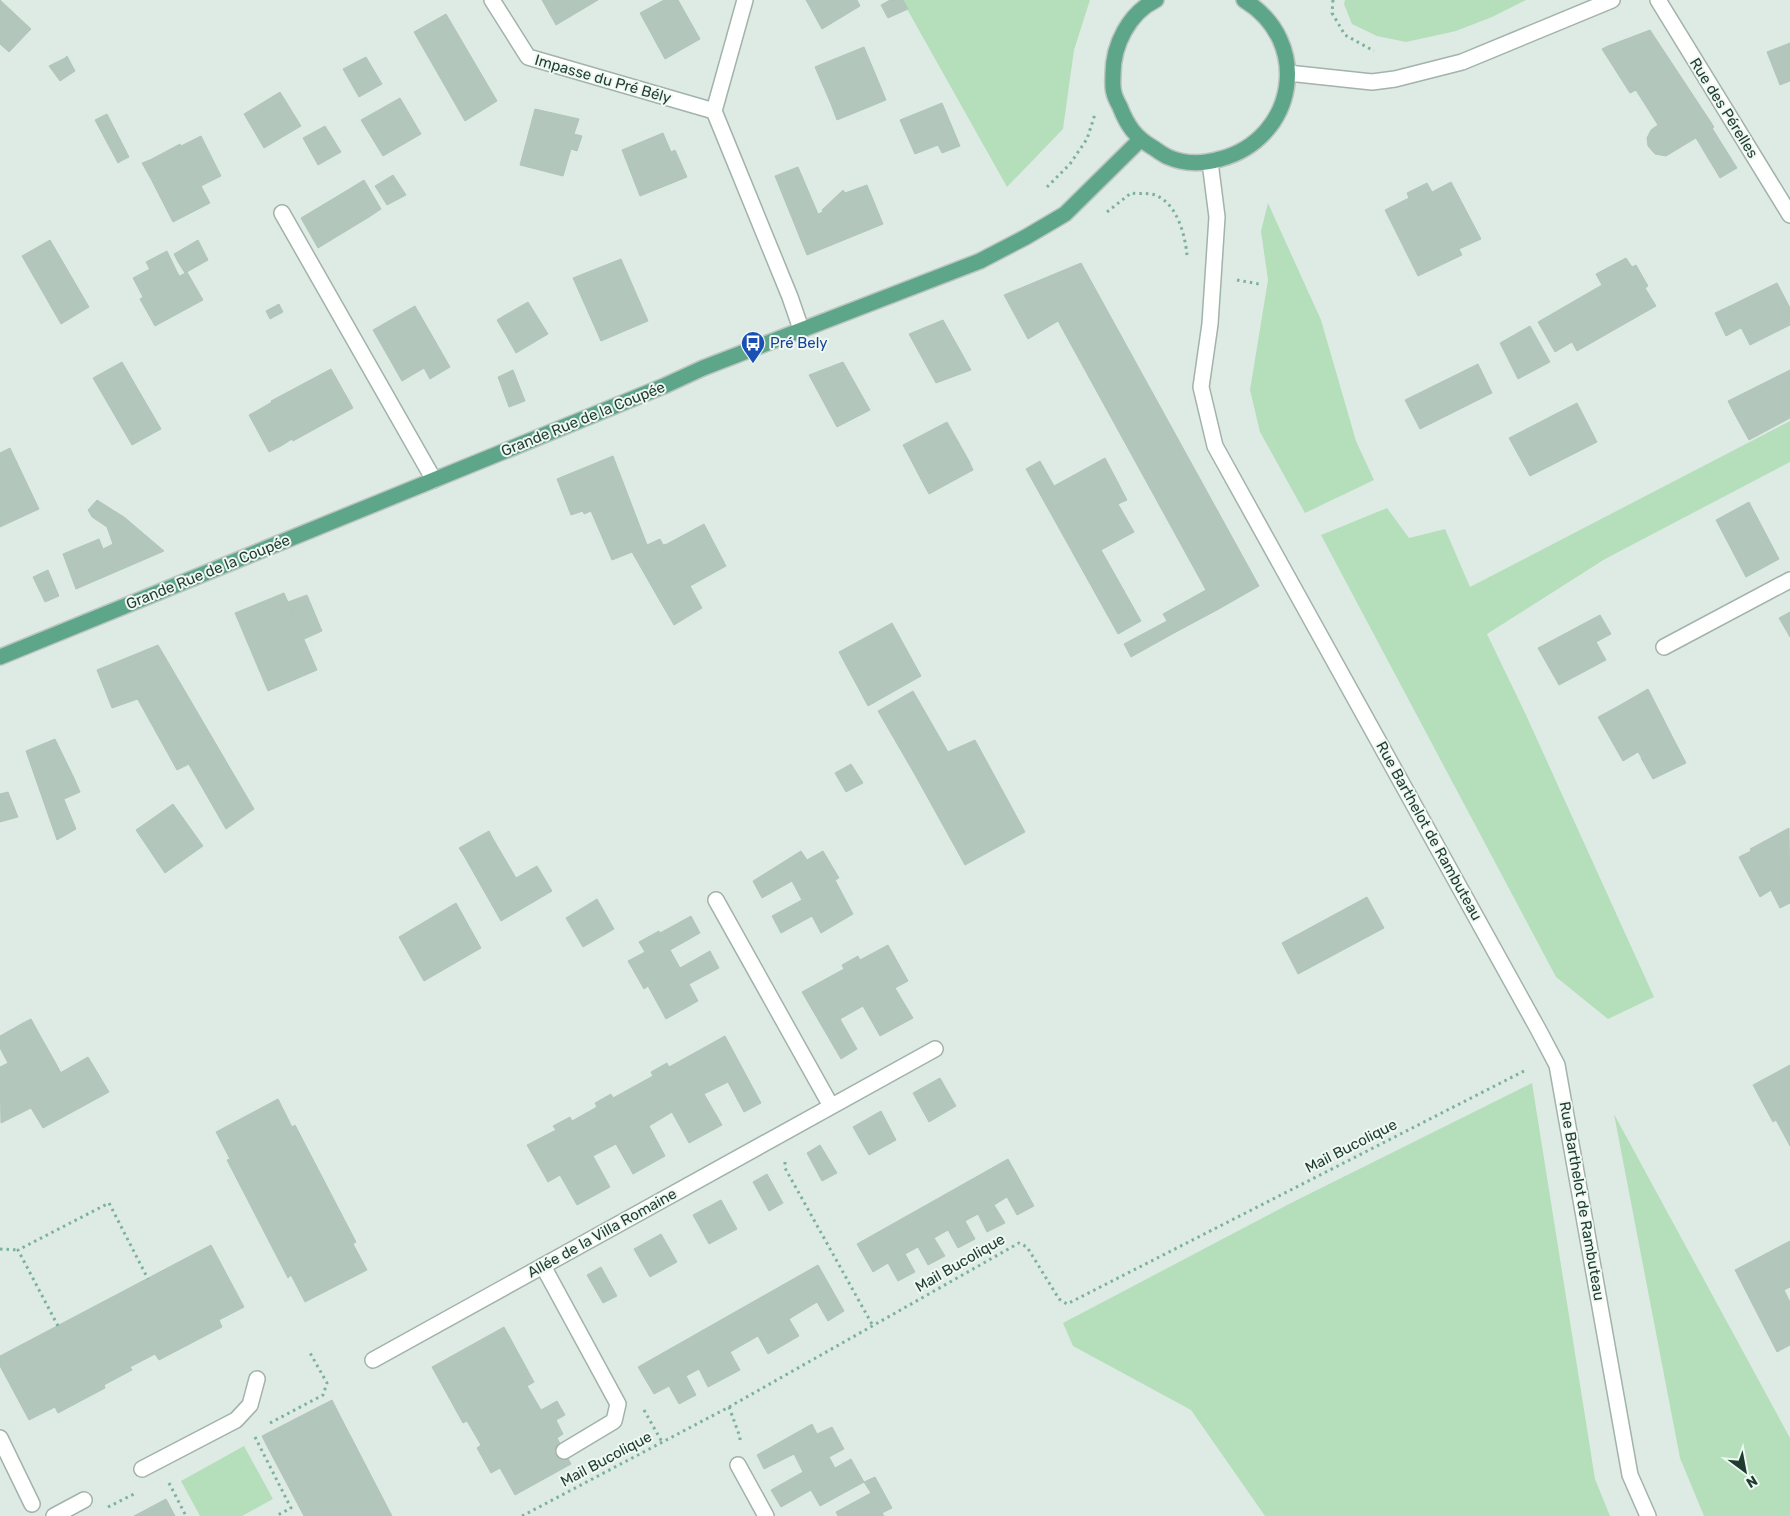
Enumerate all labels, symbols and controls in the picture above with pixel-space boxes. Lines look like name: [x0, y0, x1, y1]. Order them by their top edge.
street label: Impasse du Pré Bély: [533, 51, 673, 107]
street label: Rue des Pérelles: [1686, 55, 1762, 162]
bus stop icon: Pré Bely: [740, 330, 766, 364]
place label: Pré Bely: [770, 334, 828, 352]
street label: Grande Rue de la Coupée: [498, 378, 668, 460]
street label: Grande Rue de la Coupée: [123, 531, 293, 613]
street label: Rue Barthelot de Rambuteau: [1372, 738, 1486, 924]
street label: Rue Barthelot de Rambuteau: [1556, 1100, 1608, 1302]
street label: Mail Bucolique: [1302, 1115, 1400, 1177]
street label: Allée de la Villa Romaine: [524, 1184, 680, 1282]
street label: Mail Bucolique: [912, 1230, 1008, 1296]
street label: Mail Bucolique: [557, 1427, 655, 1491]
north arrow: [1720, 1446, 1770, 1496]
text: N: [1743, 1472, 1760, 1491]

